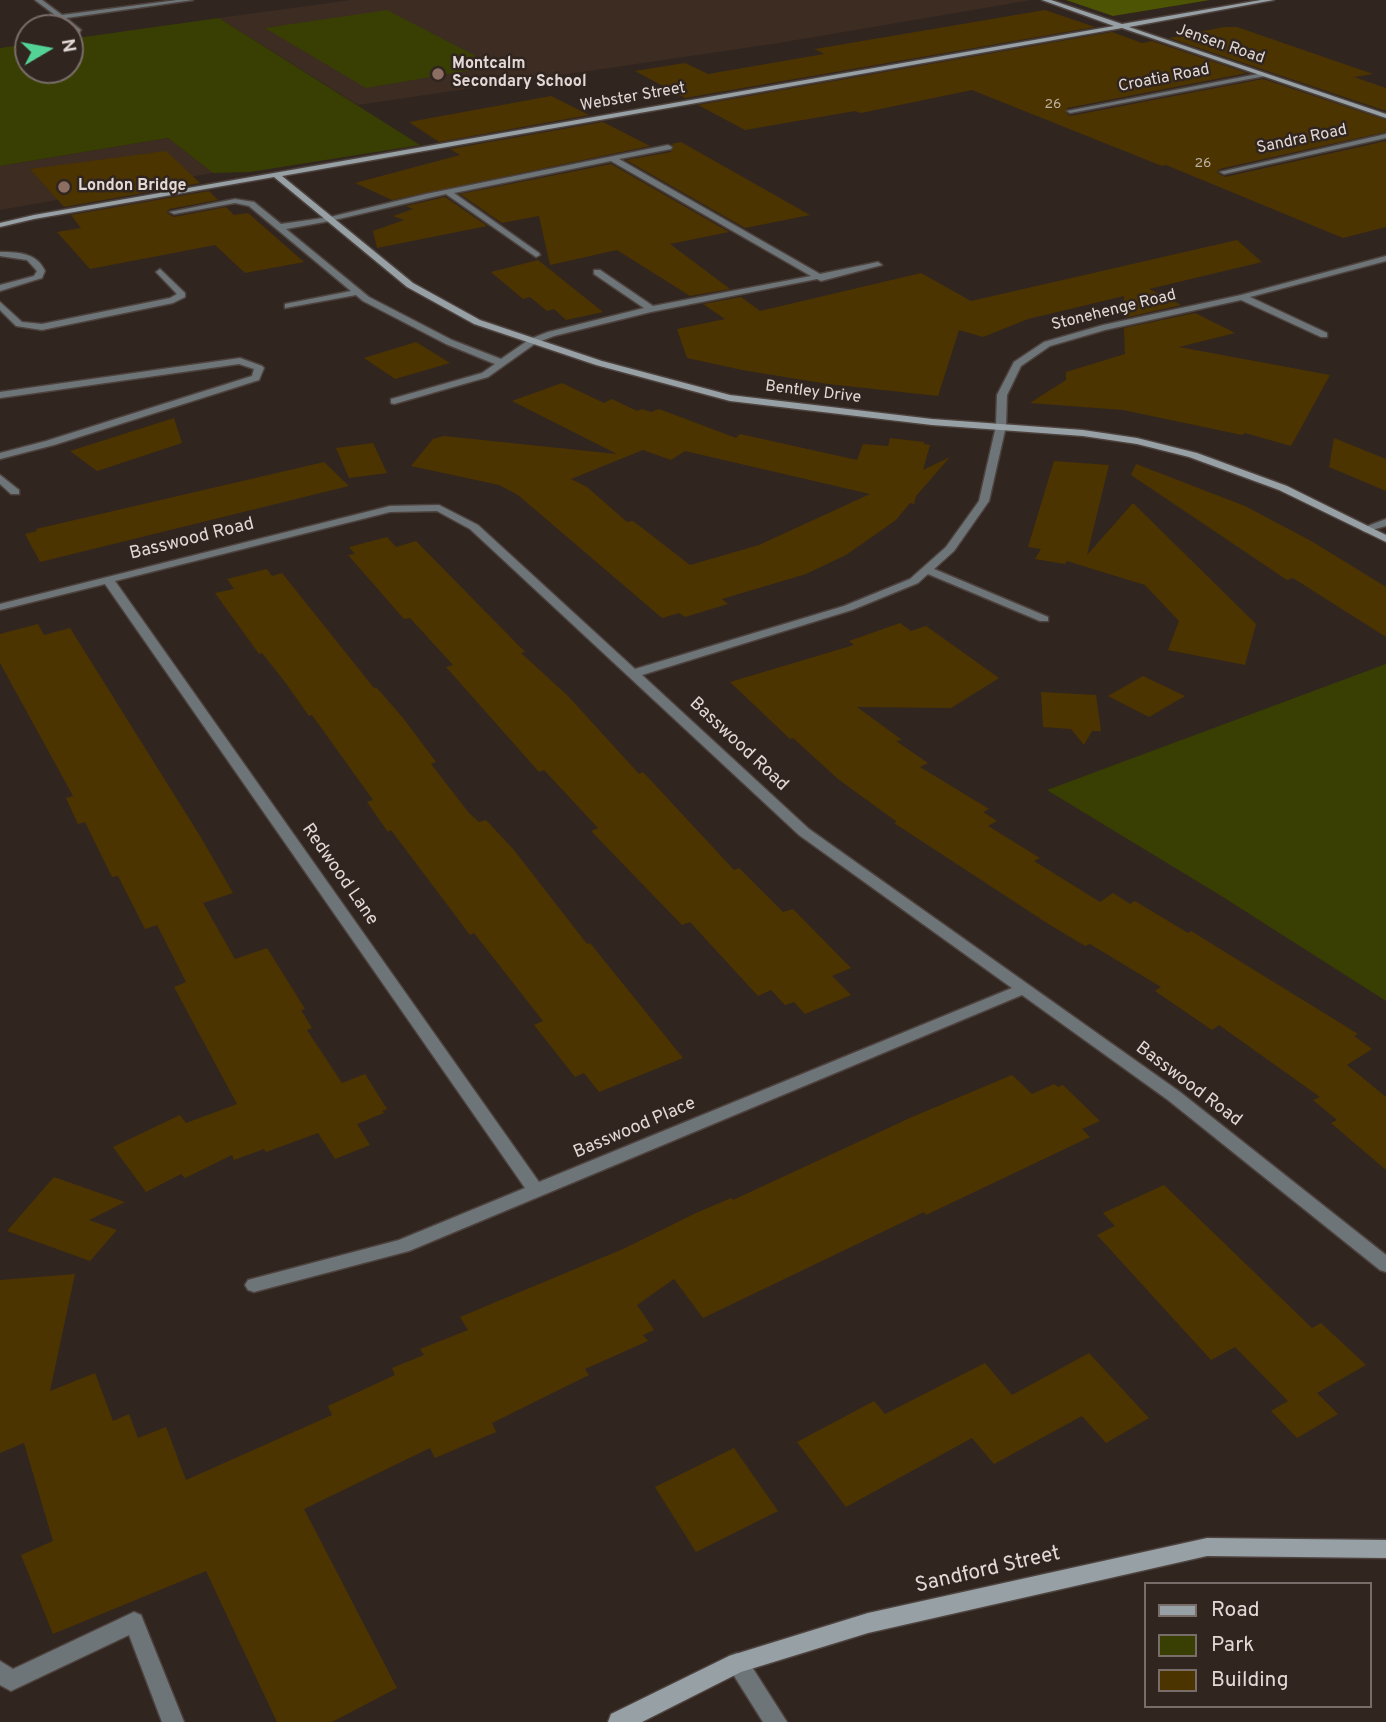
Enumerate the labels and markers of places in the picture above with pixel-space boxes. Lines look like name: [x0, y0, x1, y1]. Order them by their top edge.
place label: Montcalm Secondary School: [452, 55, 587, 93]
marker: Montcalm Secondary School: [430, 66, 446, 82]
place label: London Bridge: [78, 177, 187, 197]
marker: London Bridge: [56, 179, 72, 195]

